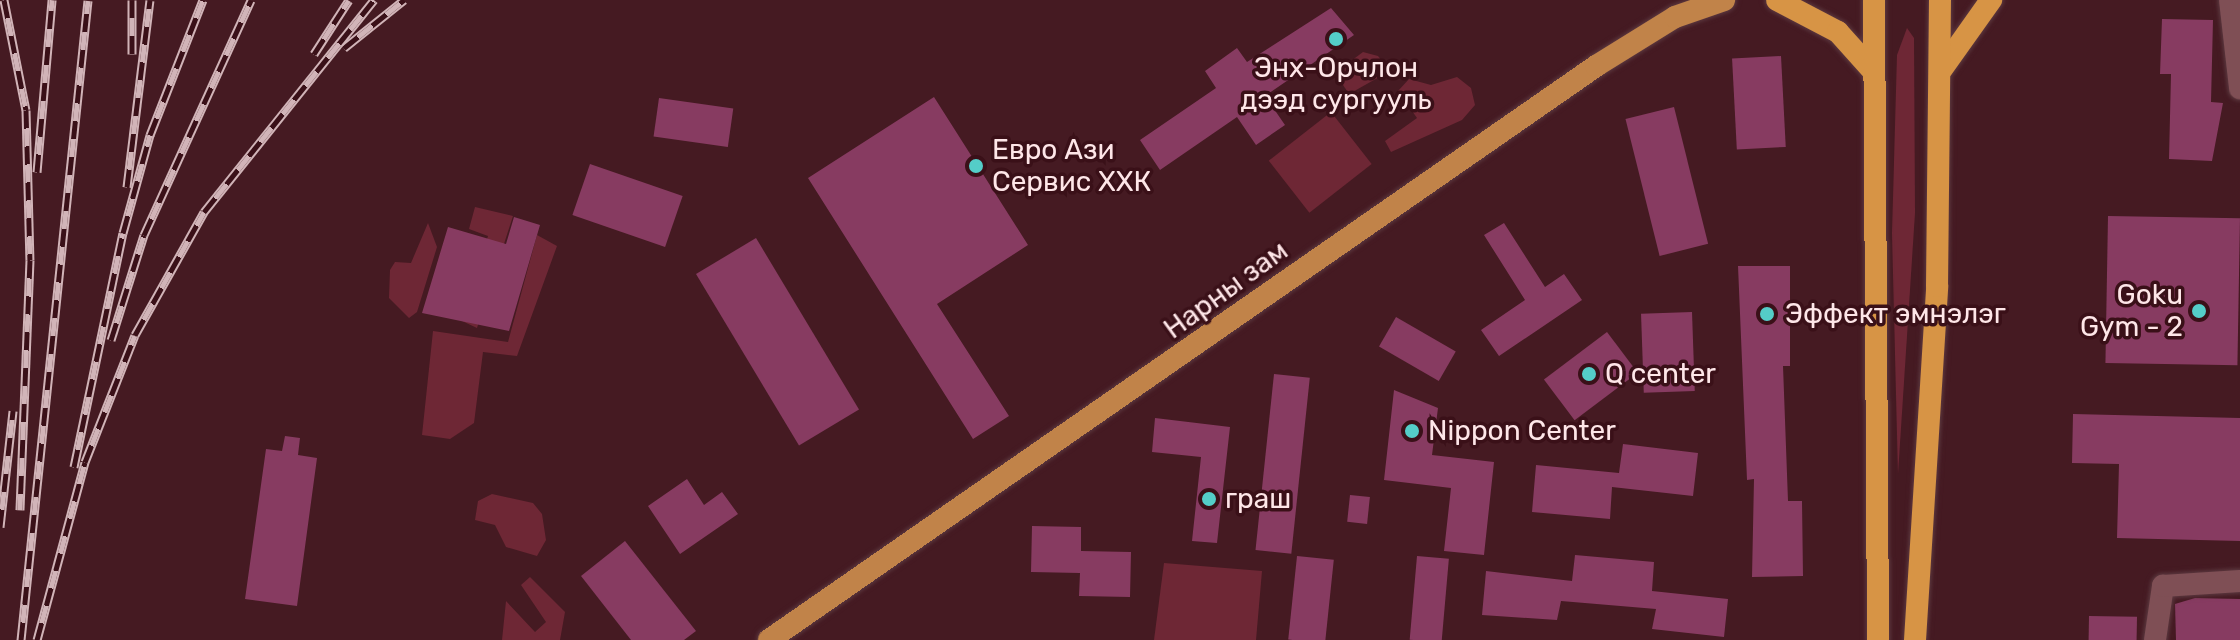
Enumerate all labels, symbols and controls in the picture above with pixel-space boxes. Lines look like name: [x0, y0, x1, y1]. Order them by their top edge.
marker: Энх-Орчлон дээд сургууль: [1327, 30, 1345, 48]
place label: Энх-Орчлон дээд сургууль: [1240, 51, 1432, 117]
place label: Евро Ази Сервис ХХК: [992, 133, 1151, 199]
marker: Евро Ази Сервис ХХК: [967, 157, 985, 175]
street label: Нарны зам: [1158, 234, 1294, 346]
place label: Goku Gym - 2: [2080, 278, 2183, 344]
place label: Эффект эмнэлэг: [1785, 297, 2006, 331]
marker: Goku Gym - 2: [2190, 302, 2208, 320]
marker: Эффект эмнэлэг: [1756, 303, 1778, 325]
place label: Q center: [1605, 357, 1716, 391]
marker: Q center: [1580, 365, 1598, 383]
place label: Nippon Center: [1428, 414, 1616, 448]
marker: Nippon Center: [1403, 422, 1421, 440]
place label: граш: [1225, 482, 1291, 516]
marker: граш: [1200, 490, 1218, 508]

